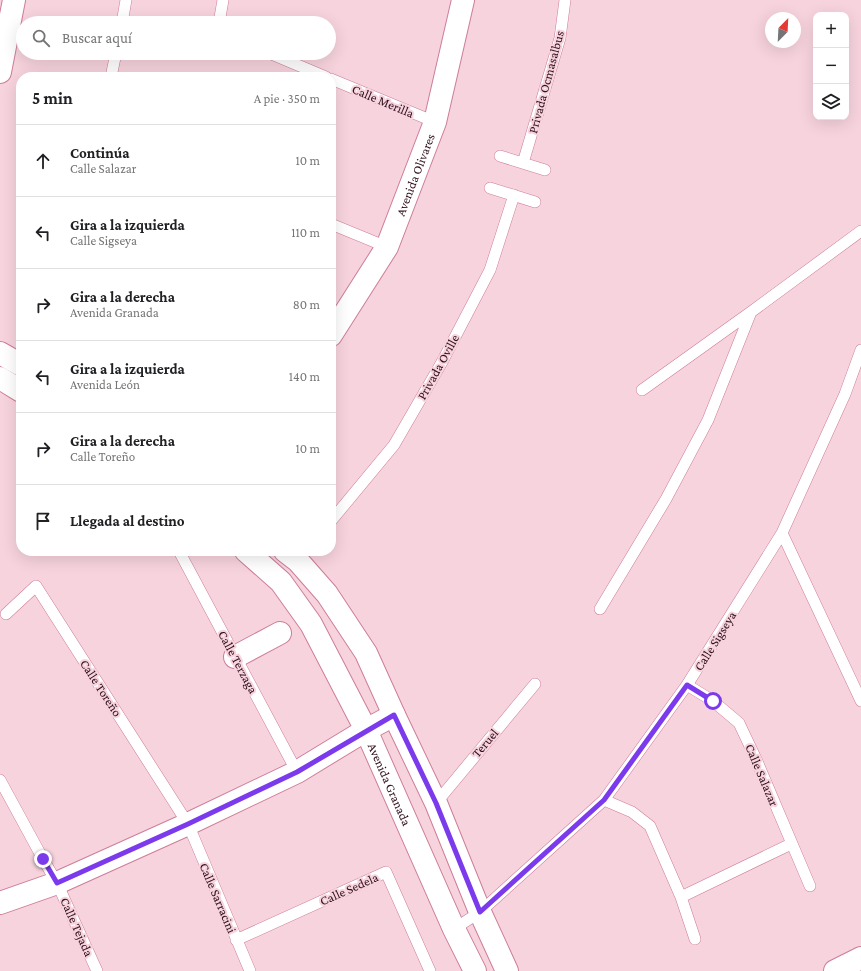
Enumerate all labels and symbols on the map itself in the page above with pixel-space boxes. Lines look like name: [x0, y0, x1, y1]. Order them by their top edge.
north arrow: [765, 12, 801, 48]
street label: Privada Ocmasalbus: [525, 29, 567, 135]
street label: Calle Merilla: [350, 81, 416, 121]
street label: Avenida Olivares: [392, 131, 437, 218]
street label: Privada Oville: [414, 331, 462, 402]
street label: Calle Sigseya: [691, 609, 739, 673]
street label: Calle Terzaga: [215, 628, 261, 696]
street label: Calle Toreño: [77, 657, 125, 719]
route start: [704, 692, 722, 710]
street label: Teruel: [469, 725, 502, 760]
street label: Avenida Granada: [365, 740, 415, 828]
street label: Calle Salazar: [742, 742, 782, 809]
route end: [34, 850, 52, 868]
street label: Calle Sarracini: [196, 861, 240, 936]
street label: Calle Sedela: [317, 869, 381, 909]
street label: Calle Tejada: [56, 895, 97, 959]

